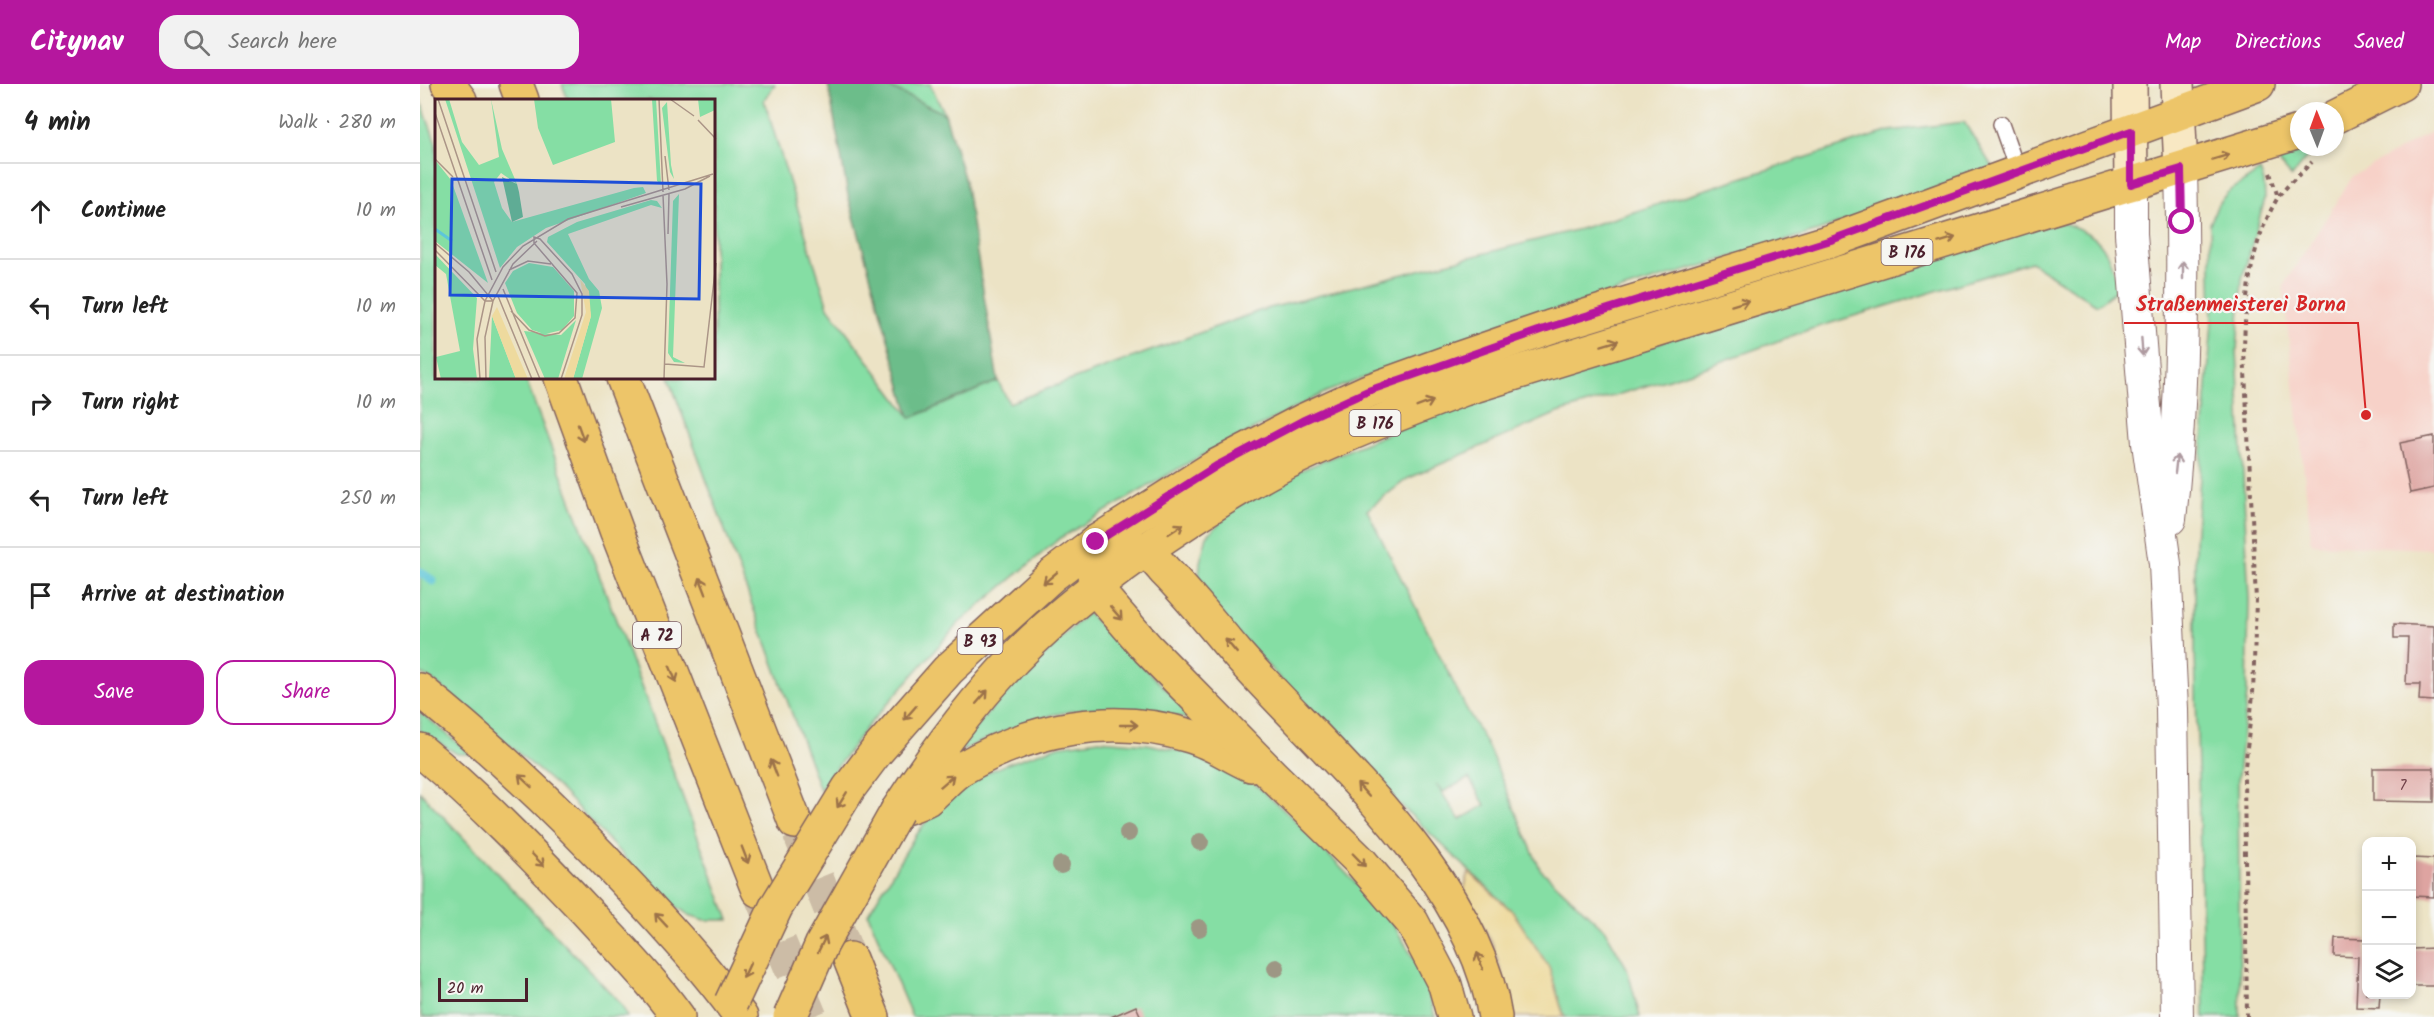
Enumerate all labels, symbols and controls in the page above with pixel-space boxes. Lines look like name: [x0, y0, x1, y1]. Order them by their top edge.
search box: [159, 15, 579, 69]
text: Citynav: [30, 20, 123, 65]
text: Search here: [228, 25, 337, 60]
icon: search: [180, 26, 213, 59]
text: Map: [2165, 26, 2201, 59]
text: Directions: [2234, 26, 2321, 59]
text: Saved: [2354, 26, 2404, 59]
inset map: [435, 99, 716, 380]
text: 4 min: [24, 102, 91, 144]
north arrow: [2290, 102, 2344, 156]
text: Walk · 280 m: [278, 107, 396, 139]
one-way arrow: [2211, 151, 2230, 162]
text: Continue: [81, 194, 166, 229]
icon: ahead: [24, 195, 57, 228]
text: 10 m: [356, 195, 396, 227]
route start: [2168, 208, 2194, 234]
one-way arrow: [1937, 234, 1956, 245]
road number: B 176: [1882, 239, 1932, 265]
one-way arrow: [2177, 260, 2188, 280]
callout: Straßenmeisterei Borna: [2124, 285, 2358, 323]
text: Turn left: [81, 290, 168, 325]
text: Straßenmeisterei Borna: [2136, 290, 2346, 322]
icon: left: [24, 291, 57, 324]
text: 10 m: [356, 291, 396, 323]
one-way arrow: [1730, 297, 1749, 308]
one-way arrow: [2136, 336, 2147, 356]
one-way arrow: [1600, 337, 1619, 348]
text: Turn right: [81, 386, 179, 421]
icon: right: [24, 387, 57, 420]
text: 10 m: [356, 387, 396, 419]
one-way arrow: [1415, 397, 1433, 408]
road number: B 176: [1350, 410, 1400, 436]
one-way arrow: [576, 423, 587, 442]
one-way arrow: [2171, 455, 2182, 475]
text: Turn left: [81, 482, 168, 517]
icon: left: [24, 483, 57, 516]
text: 250 m: [340, 483, 396, 515]
one-way arrow: [1167, 523, 1184, 535]
route end: [1082, 528, 1108, 554]
one-way arrow: [1042, 571, 1058, 584]
one-way arrow: [697, 577, 708, 595]
text: Arrive at destination: [81, 578, 284, 613]
icon: arrive: [24, 579, 57, 612]
one-way arrow: [1110, 605, 1123, 621]
road number: A 72: [633, 622, 681, 648]
road number: B 93: [958, 628, 1002, 654]
one-way arrow: [1224, 639, 1238, 654]
button: Save: [24, 660, 204, 725]
button: Share: [216, 660, 396, 725]
one-way arrow: [668, 664, 679, 683]
one-way arrow: [975, 690, 989, 705]
one-way arrow: [903, 705, 917, 720]
one-way arrow: [1118, 719, 1138, 731]
one-way arrow: [767, 759, 778, 777]
one-way arrow: [517, 773, 532, 788]
one-way arrow: [939, 774, 954, 788]
house number: 7: [2400, 774, 2408, 798]
one-way arrow: [1356, 783, 1370, 798]
one-way arrow: [835, 791, 848, 808]
map controls: [2362, 837, 2416, 999]
button: +: [2362, 837, 2416, 891]
one-way arrow: [740, 846, 751, 864]
one-way arrow: [531, 853, 545, 868]
one-way arrow: [1351, 853, 1366, 868]
button: −: [2362, 891, 2416, 945]
one-way arrow: [654, 913, 668, 928]
one-way arrow: [816, 936, 828, 954]
button: layers: [2362, 945, 2416, 999]
one-way arrow: [1473, 952, 1484, 971]
one-way arrow: [740, 960, 752, 978]
scale bar: [438, 975, 528, 1002]
text: 20 m: [447, 976, 483, 1001]

